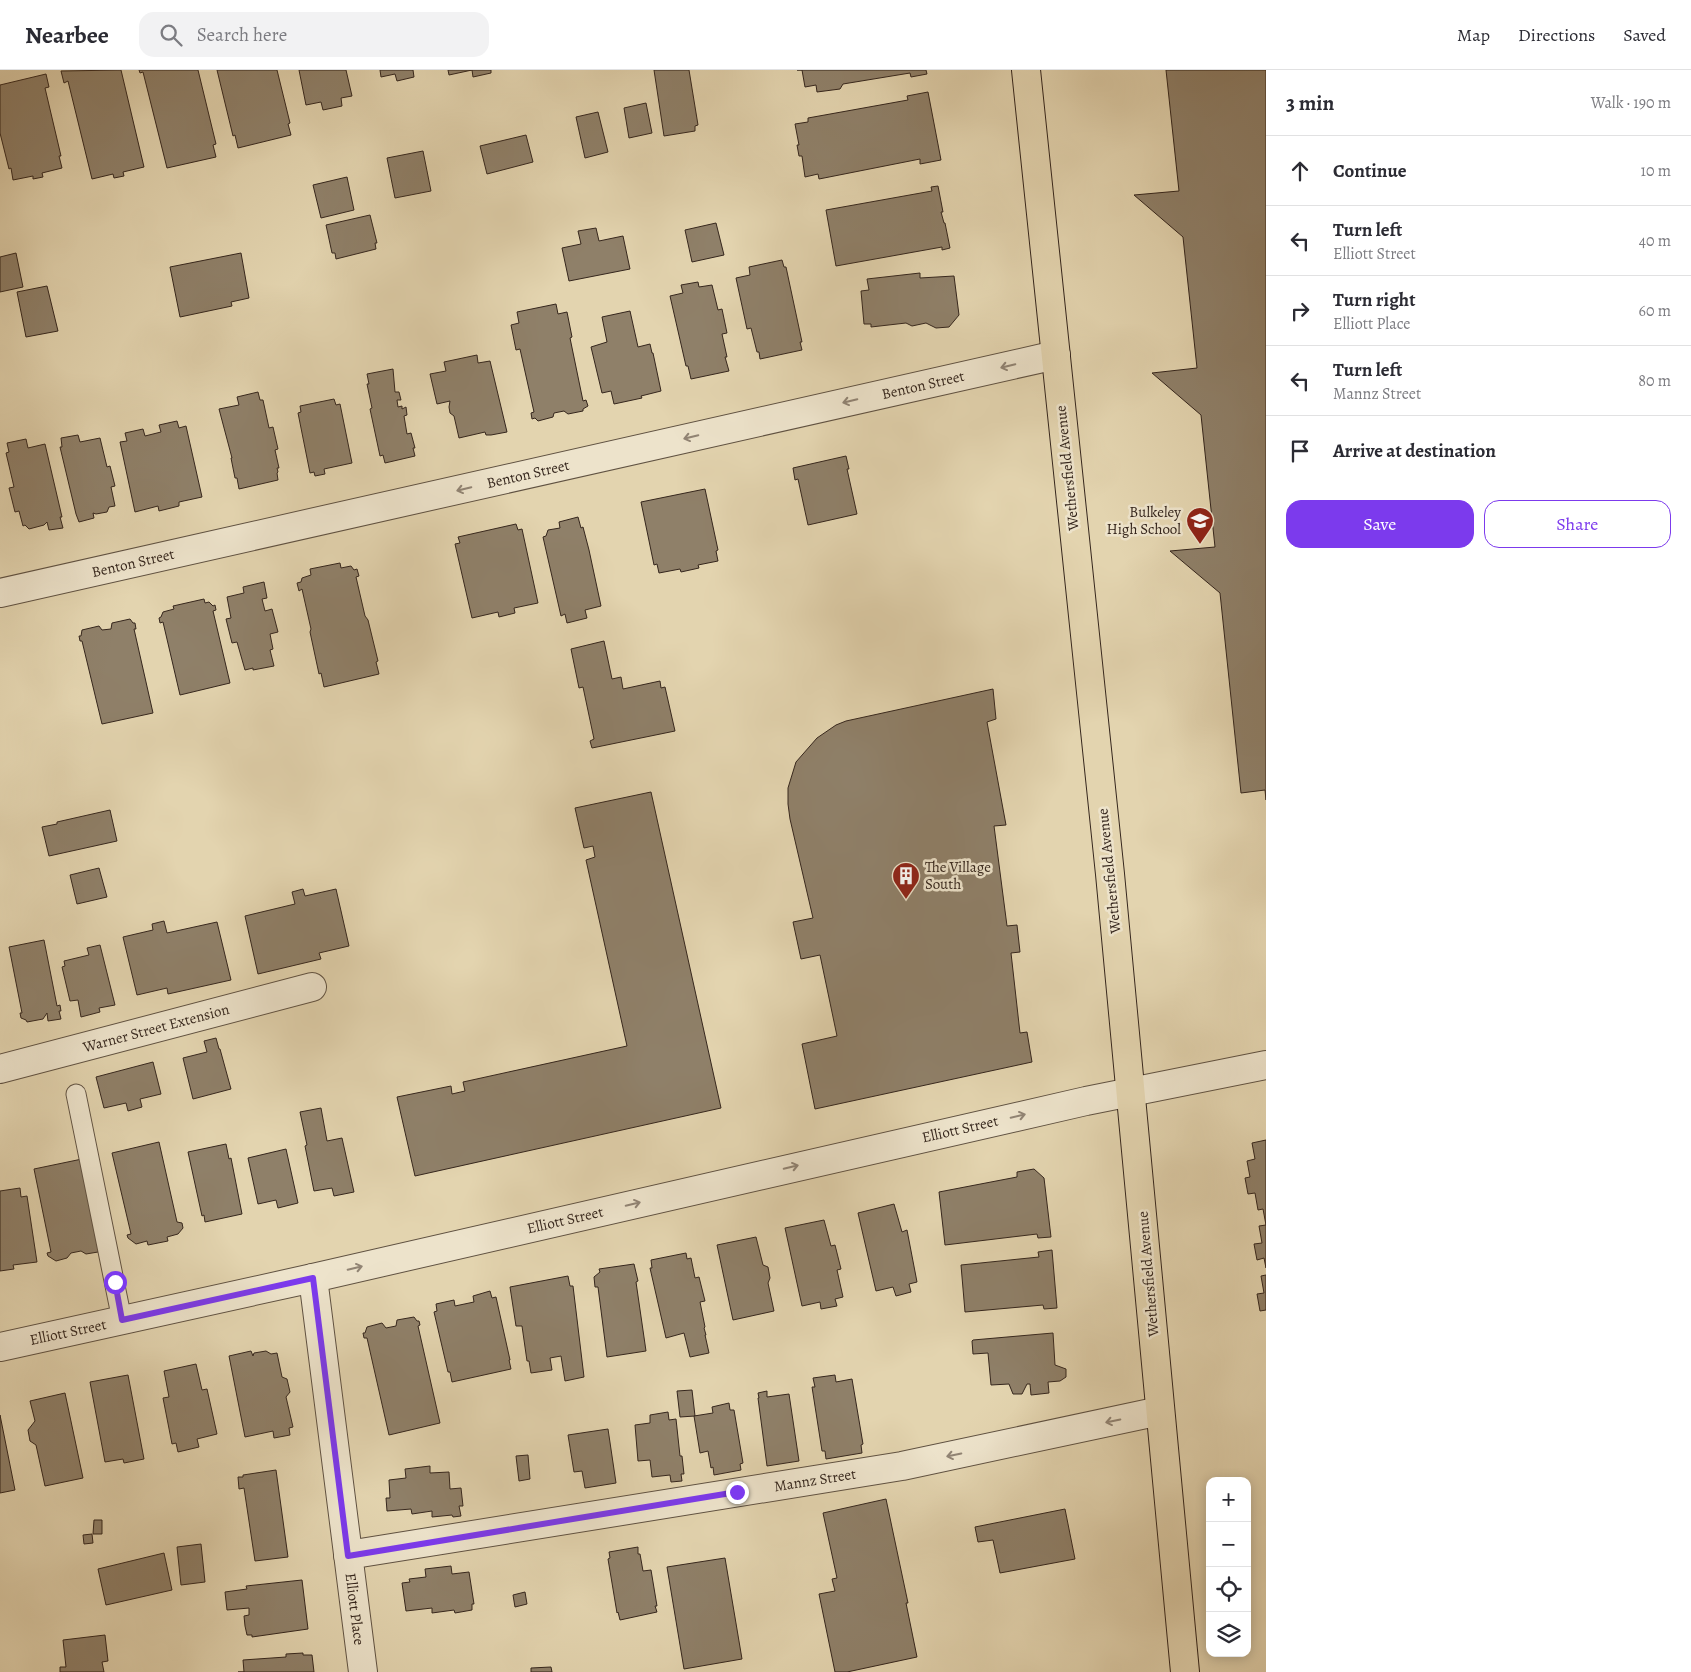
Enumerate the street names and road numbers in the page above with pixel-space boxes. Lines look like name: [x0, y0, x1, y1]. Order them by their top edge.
street label: Benton Street: [880, 366, 966, 404]
street label: Wethersfield Avenue: [1050, 404, 1084, 533]
street label: Benton Street: [485, 455, 571, 493]
street label: Benton Street: [90, 544, 176, 582]
street label: Wethersfield Avenue: [1092, 807, 1126, 936]
street label: Warner Street Extension: [80, 999, 231, 1057]
street label: Elliott Street: [920, 1111, 1000, 1147]
street label: Elliott Street: [525, 1202, 605, 1238]
street label: Wethersfield Avenue: [1133, 1210, 1164, 1339]
street label: Elliott Street: [28, 1314, 108, 1350]
street label: Mannz Street: [773, 1464, 857, 1496]
street label: Elliott Place: [341, 1572, 369, 1646]

